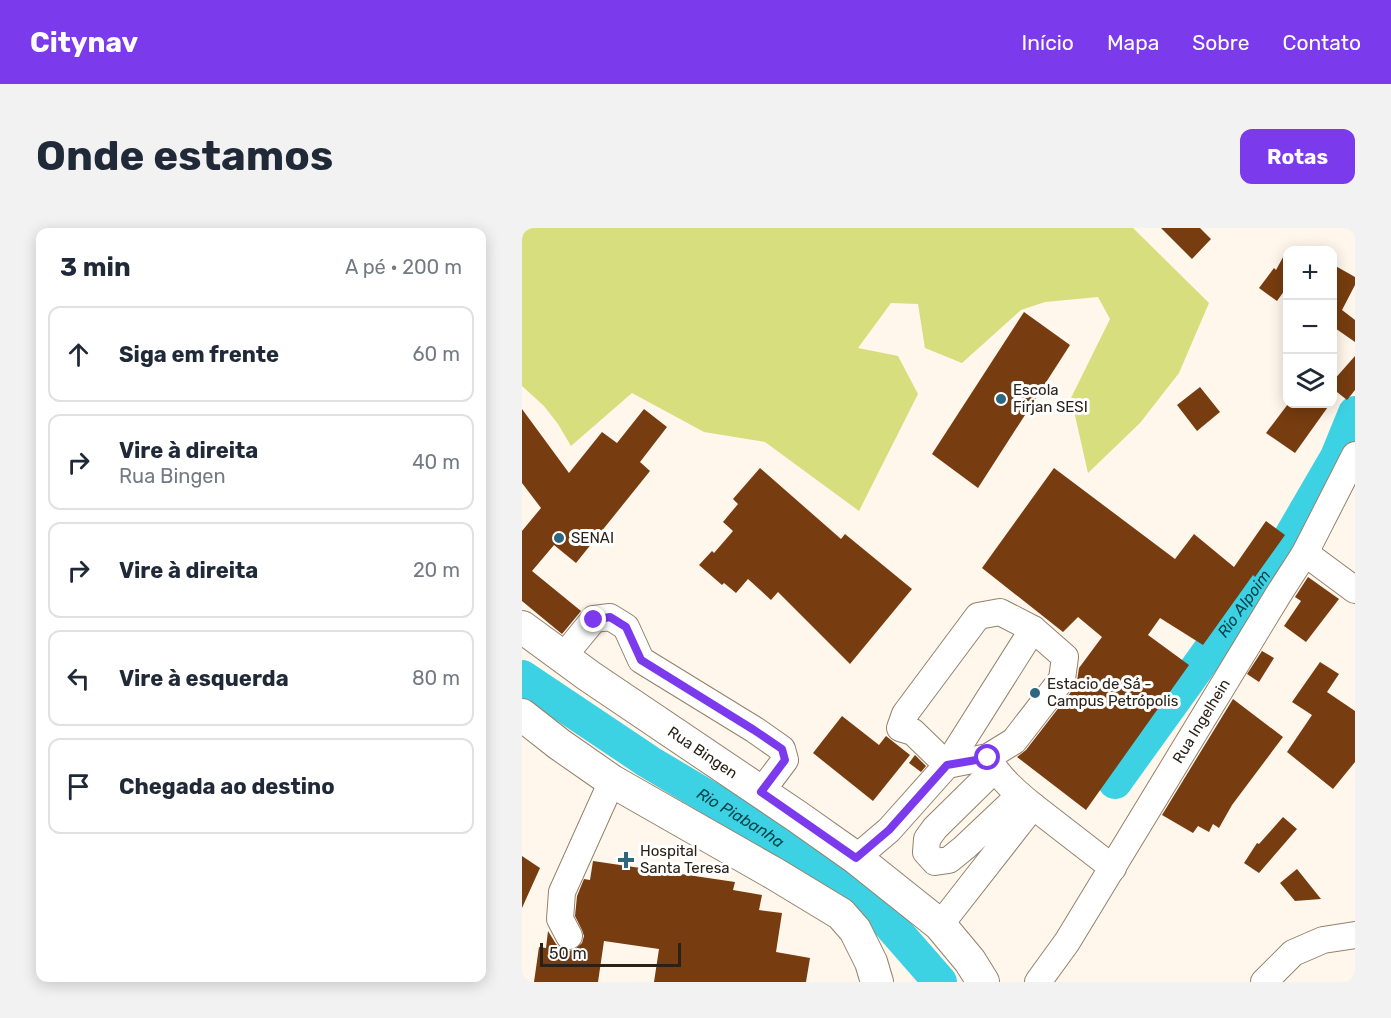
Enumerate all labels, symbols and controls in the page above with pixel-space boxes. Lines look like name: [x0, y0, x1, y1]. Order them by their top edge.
text: Citynav: [30, 26, 138, 59]
text: Início: [1022, 30, 1074, 55]
text: Mapa: [1107, 30, 1159, 55]
text: Sobre: [1192, 30, 1249, 55]
text: Contato: [1282, 30, 1361, 55]
button: Rotas: [1240, 129, 1355, 184]
text: Onde estamos: [36, 131, 333, 181]
map controls: [1283, 246, 1337, 408]
button: +: [1283, 246, 1337, 300]
text: 3 min: [60, 252, 131, 283]
text: A pé · 200 m: [345, 255, 462, 279]
button: −: [1283, 300, 1337, 354]
icon: ahead: [62, 338, 95, 371]
text: Siga em frente: [119, 341, 279, 368]
text: 60 m: [413, 342, 460, 366]
button: layers: [1283, 354, 1337, 408]
place label: Escola Firjan SESI: [1013, 381, 1088, 416]
marker: Escola Firjan SESI: [994, 392, 1008, 406]
text: Vire à direita: [119, 437, 258, 464]
icon: right: [62, 446, 95, 479]
text: 40 m: [412, 450, 460, 474]
text: Rua Bingen: [119, 464, 226, 488]
place label: SENAI: [571, 529, 614, 547]
marker: SENAI: [552, 531, 566, 545]
icon: right: [62, 554, 95, 587]
text: Vire à direita: [119, 557, 258, 584]
text: 20 m: [413, 558, 460, 582]
water label: Rio Alpoim: [1213, 566, 1274, 641]
route end: [580, 606, 606, 632]
icon: left: [62, 662, 95, 695]
text: Vire à esquerda: [119, 665, 289, 692]
text: 80 m: [412, 666, 460, 690]
place label: Estacio de Sá - Campus Petrópolis: [1047, 675, 1179, 710]
street label: Rua Ingelhein: [1169, 676, 1234, 766]
marker: Estacio de Sá - Campus Petrópolis: [1028, 686, 1042, 700]
street label: Rua Bingen: [664, 723, 741, 782]
route start: [974, 744, 1000, 770]
icon: arrive: [62, 770, 95, 803]
text: Chegada ao destino: [119, 773, 335, 800]
water label: Rio Piabanha: [694, 783, 788, 851]
place label: Hospital Santa Teresa: [640, 842, 730, 877]
marker: Hospital Santa Teresa: [617, 851, 635, 869]
scale bar: [540, 940, 681, 968]
text: 50 m: [549, 944, 587, 963]

